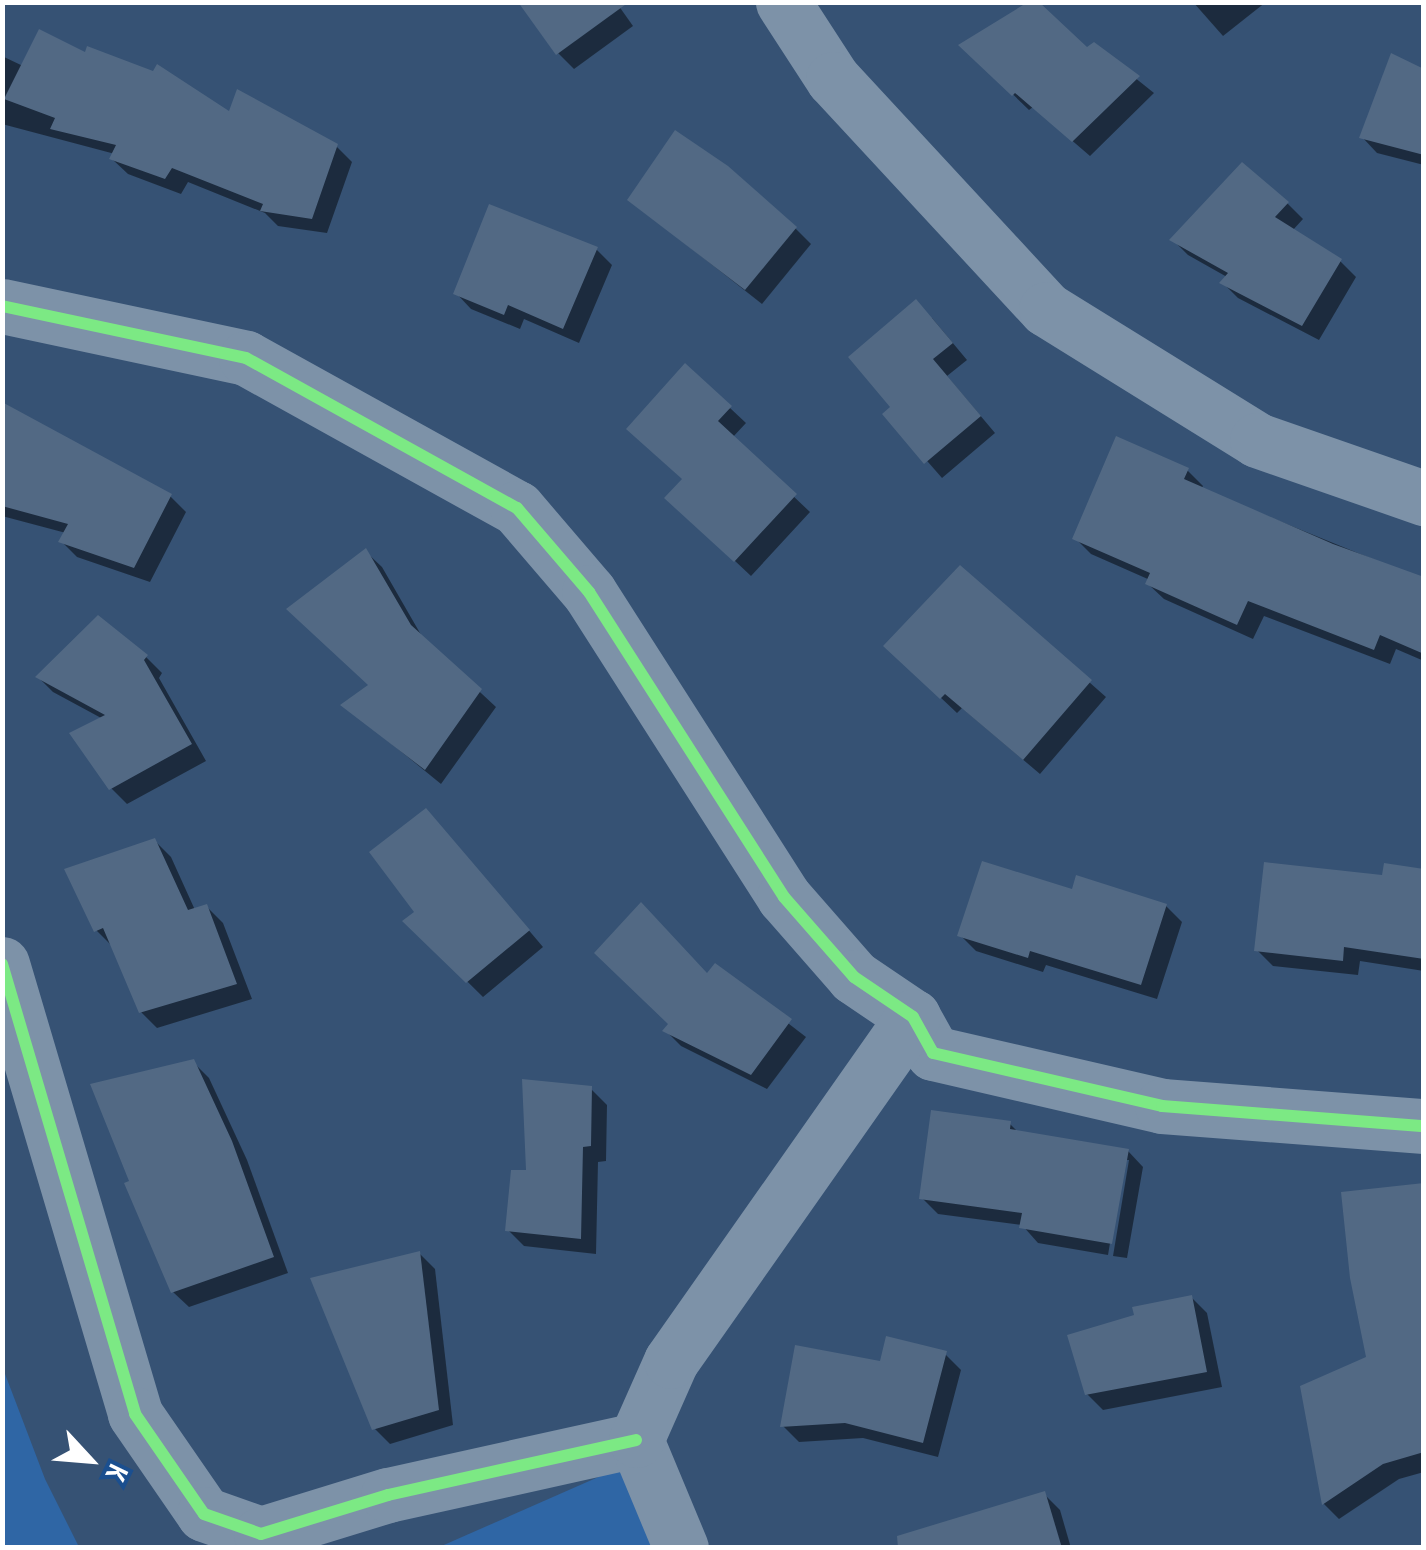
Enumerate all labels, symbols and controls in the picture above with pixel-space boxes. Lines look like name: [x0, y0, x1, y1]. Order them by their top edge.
north arrow: [40, 1410, 140, 1510]
text: K: [98, 1459, 137, 1488]

